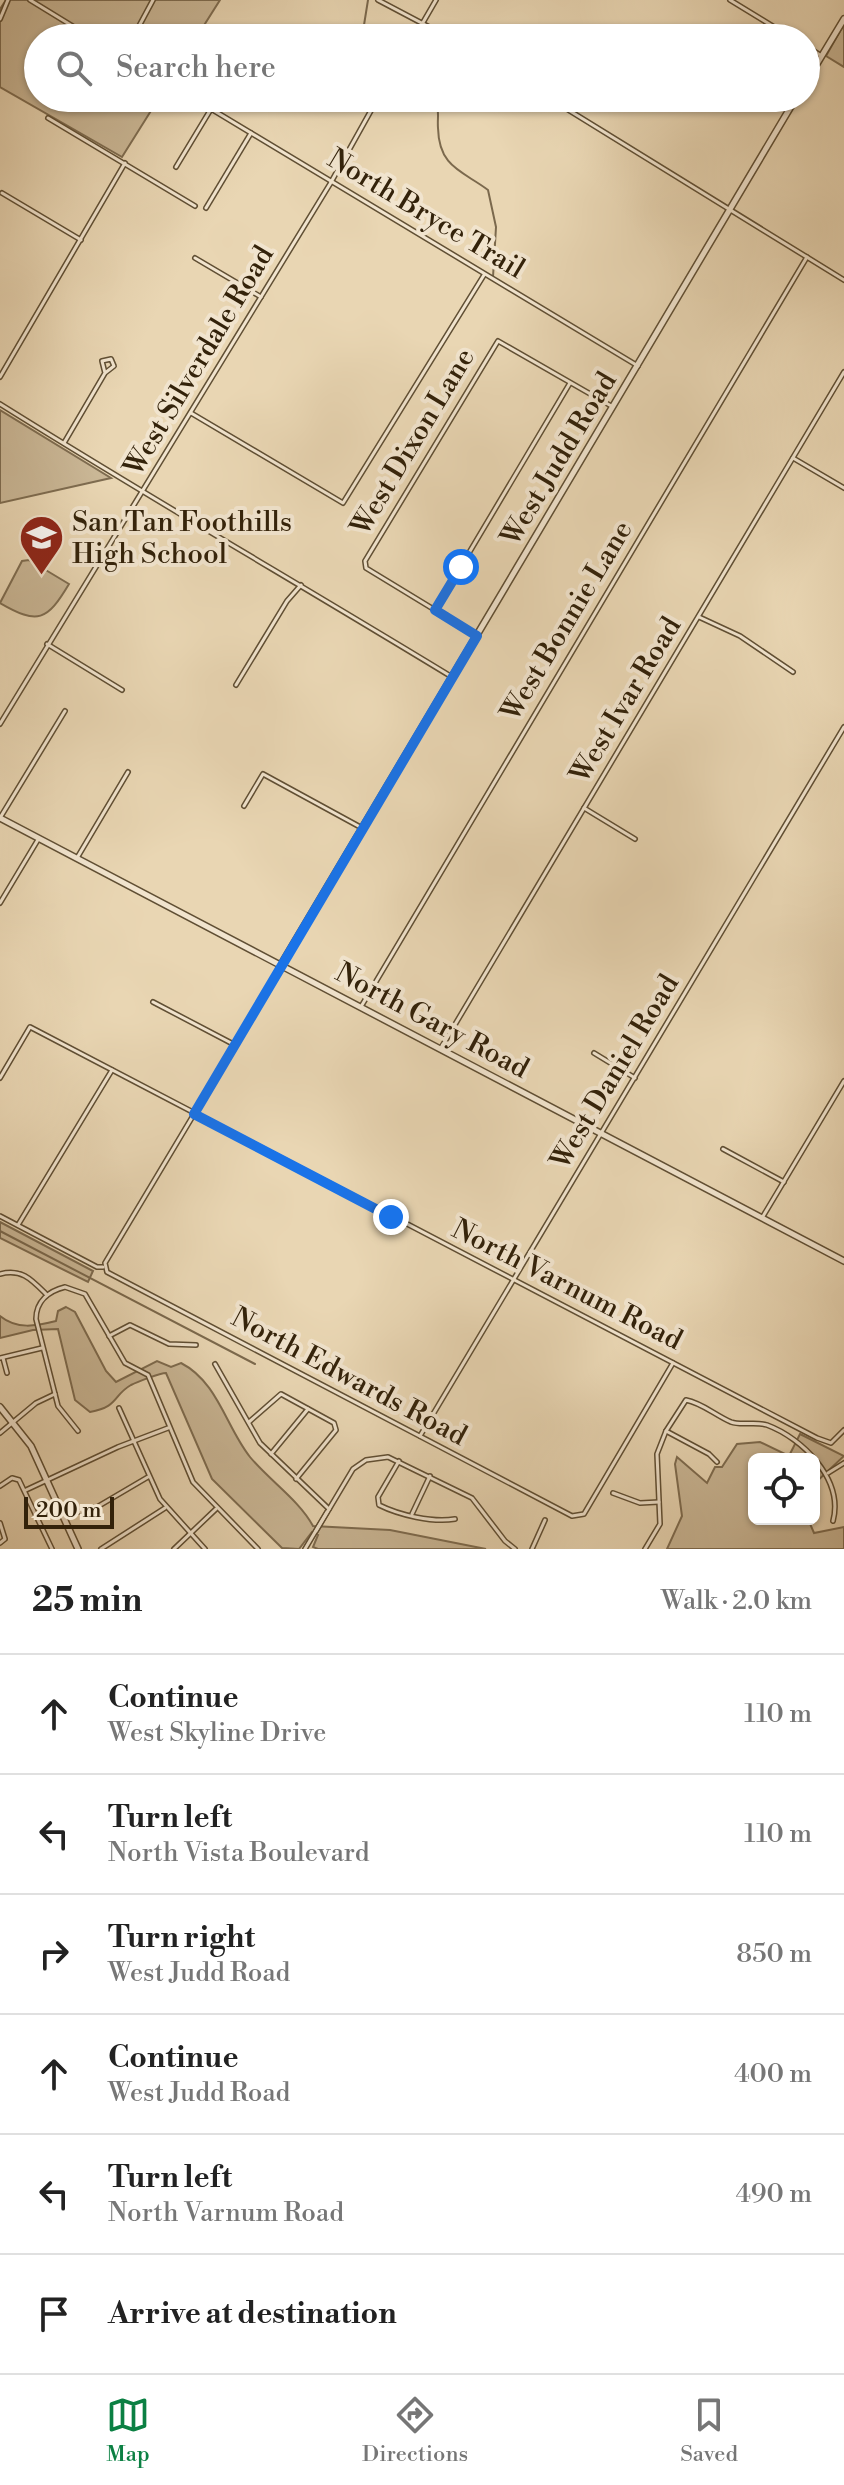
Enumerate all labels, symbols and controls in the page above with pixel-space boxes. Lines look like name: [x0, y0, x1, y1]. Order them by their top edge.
search box: [24, 24, 820, 112]
icon: search: [52, 46, 96, 90]
text: Search here: [116, 49, 276, 87]
street label: North Bryce Trail: [321, 141, 531, 287]
street label: West Silverdale Road: [116, 239, 282, 483]
street label: West Dixon Lane: [343, 342, 483, 543]
street label: West Judd Road: [493, 366, 625, 553]
place label: San Tan Foothills High School: [72, 505, 292, 572]
school or university icon: San Tan Foothills High School: [17, 514, 65, 577]
street label: West Bonnie Lane: [493, 515, 641, 728]
route start: [443, 549, 479, 585]
street label: West Ivar Road: [562, 611, 689, 790]
street label: North Gary Road: [329, 955, 535, 1087]
street label: West Daniel Road: [543, 968, 687, 1177]
route end: [373, 1199, 409, 1235]
street label: North Varnum Road: [446, 1212, 688, 1358]
street label: North Edwards Road: [225, 1300, 473, 1454]
map controls: [748, 1453, 820, 1525]
button: locate: [748, 1453, 820, 1525]
scale bar: [24, 1493, 114, 1529]
text: 200 m: [36, 1497, 102, 1524]
text: 25 min: [32, 1580, 142, 1622]
text: Walk · 2.0 km: [661, 1585, 812, 1617]
text: Continue: [108, 1679, 239, 1717]
icon: ahead: [32, 1692, 76, 1736]
text: 110 m: [744, 1698, 812, 1730]
text: West Skyline Drive: [108, 1717, 326, 1749]
text: Turn left: [108, 1799, 232, 1837]
icon: left: [32, 1812, 76, 1856]
text: 110 m: [744, 1818, 812, 1850]
text: North Vista Boulevard: [108, 1837, 370, 1869]
text: Turn right: [108, 1919, 255, 1957]
icon: right: [32, 1932, 76, 1976]
text: 850 m: [736, 1938, 812, 1970]
text: West Judd Road: [108, 1957, 290, 1989]
text: Continue: [108, 2039, 239, 2077]
icon: ahead: [32, 2052, 76, 2096]
text: 400 m: [734, 2058, 812, 2090]
text: West Judd Road: [108, 2077, 290, 2109]
text: Turn left: [108, 2159, 232, 2197]
icon: left: [32, 2172, 76, 2216]
text: 490 m: [735, 2178, 812, 2210]
text: North Varnum Road: [108, 2197, 344, 2229]
icon: arrive: [32, 2292, 76, 2336]
text: Arrive at destination: [108, 2295, 397, 2333]
tab: Map: [106, 2393, 150, 2468]
tab: Directions: [362, 2393, 468, 2468]
tab: Saved: [680, 2393, 738, 2468]

